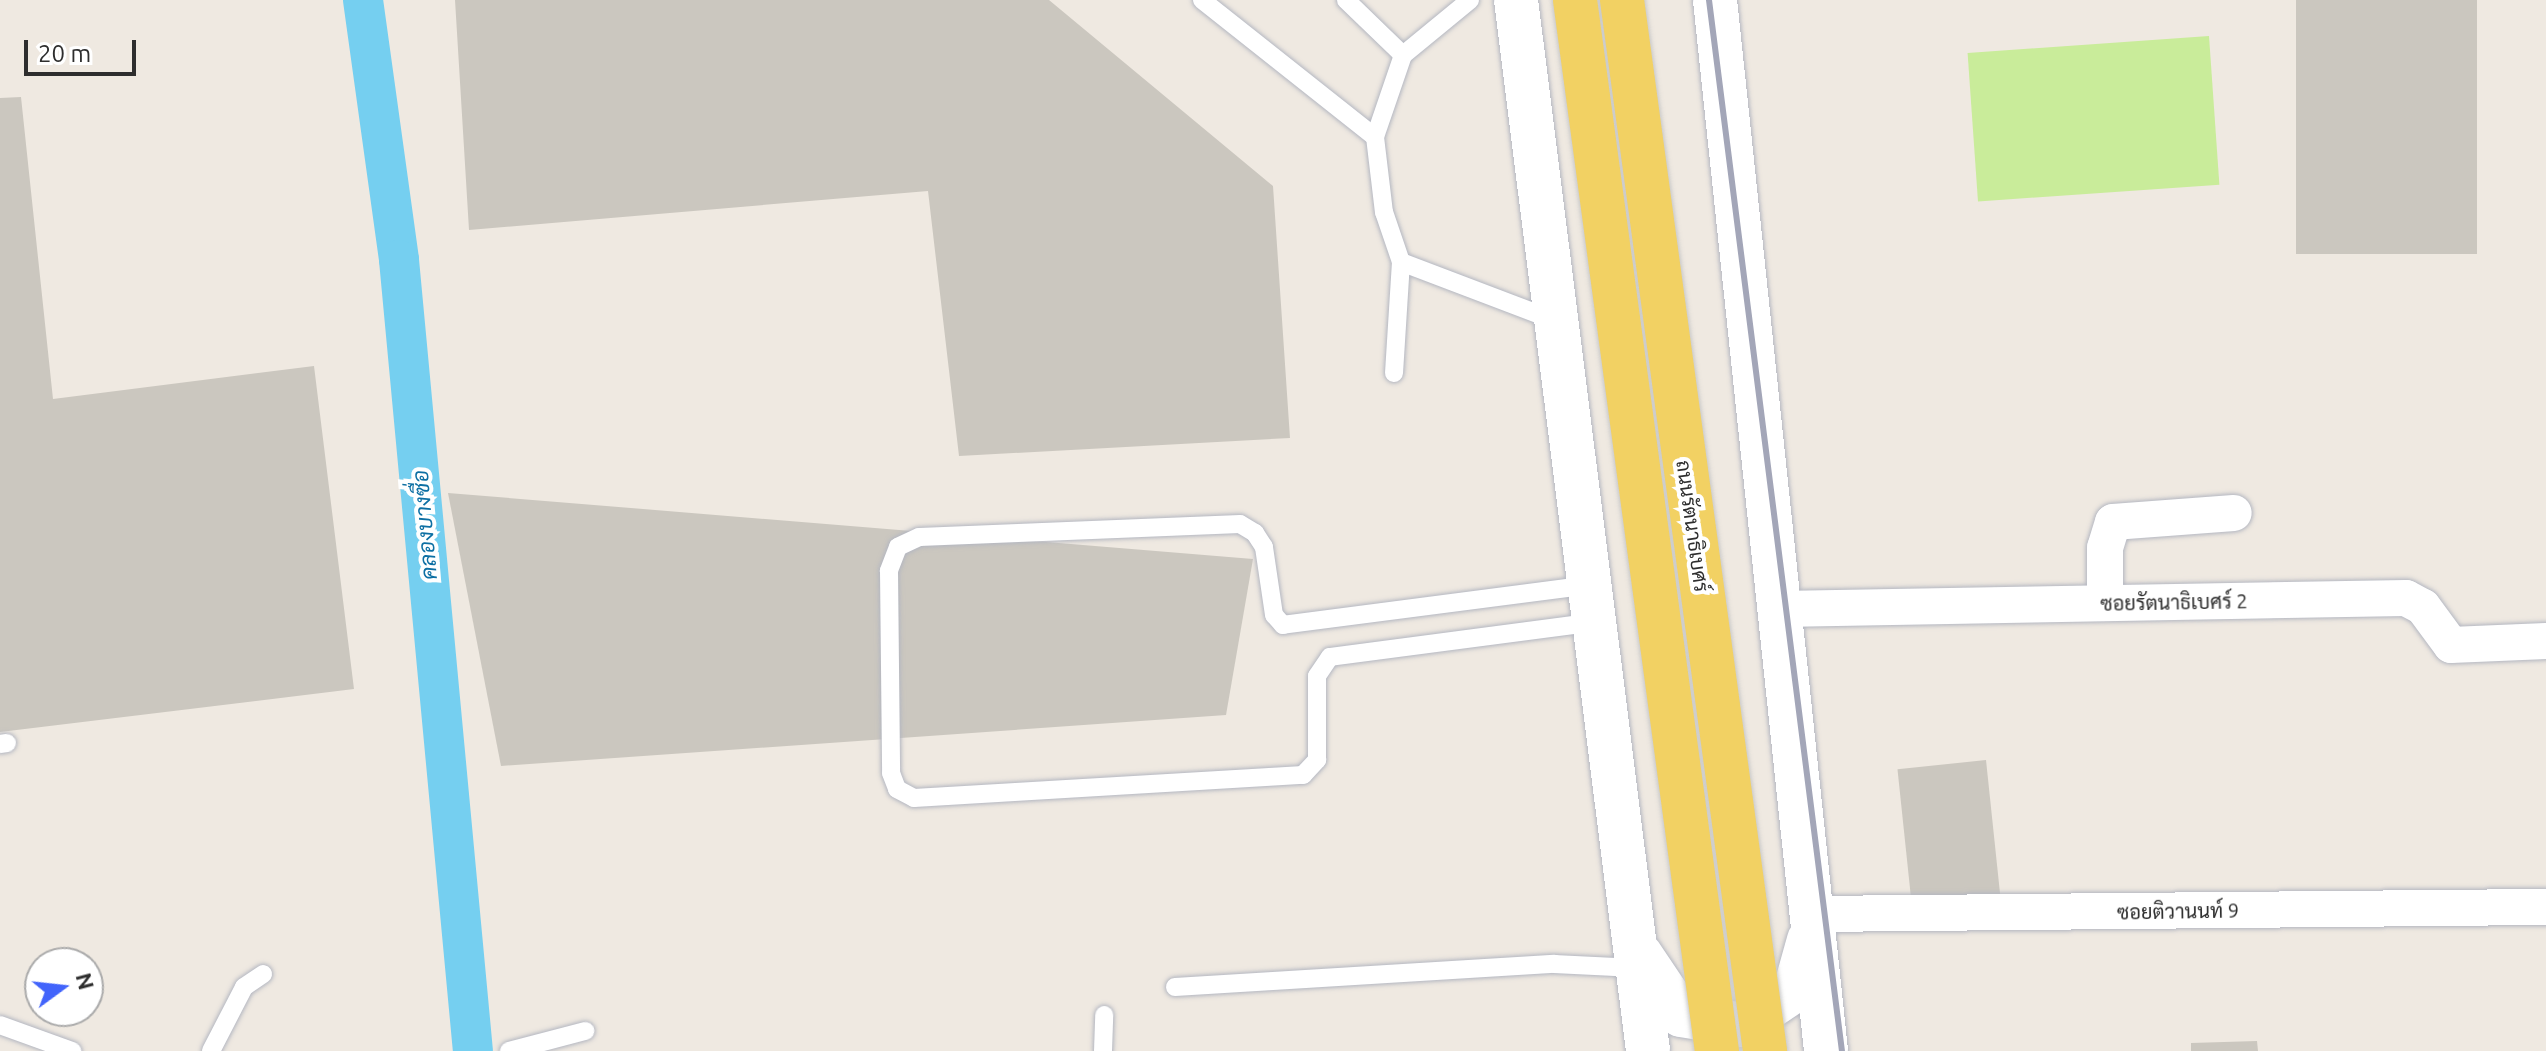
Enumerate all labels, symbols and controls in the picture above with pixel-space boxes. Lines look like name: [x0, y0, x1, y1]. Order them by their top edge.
scale bar: [28, 24, 140, 74]
text: 20 m: [38, 40, 91, 67]
street label: ถนนรัตนาธิเบศร์: [1672, 458, 1714, 594]
water label: คลองบางซื่อ: [406, 469, 442, 581]
street label: ซอยรัตนาธิเบศร์ 2: [2100, 589, 2248, 615]
street label: ซอยติวานนท์ 9: [2117, 898, 2239, 924]
north arrow: [24, 947, 104, 1027]
text: N: [72, 970, 100, 992]

